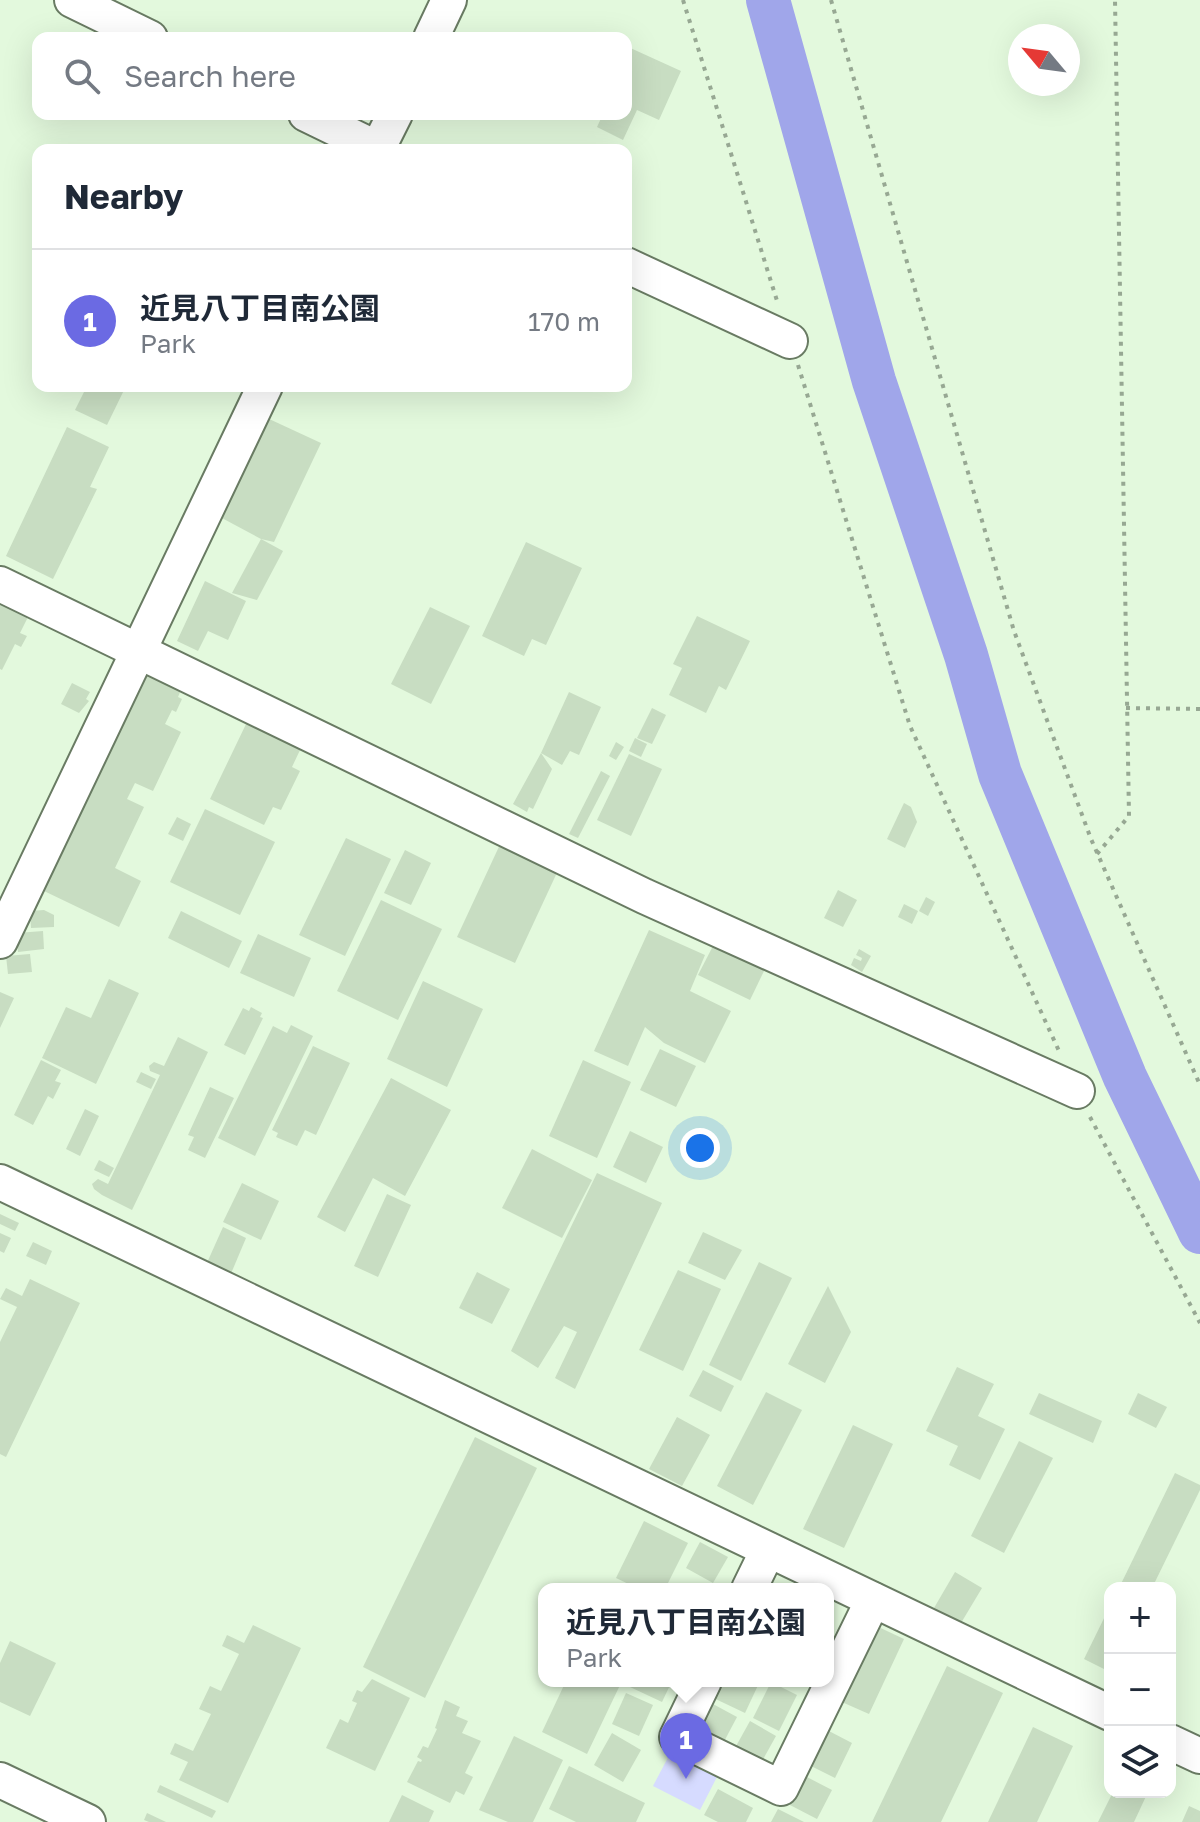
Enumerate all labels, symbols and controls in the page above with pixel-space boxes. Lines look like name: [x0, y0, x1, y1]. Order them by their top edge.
north arrow: [1008, 24, 1080, 96]
search box: [32, 32, 632, 120]
icon: search: [60, 54, 104, 98]
text: Search here: [124, 58, 296, 94]
text: Nearby: [64, 176, 184, 216]
text: 近見八丁目南公園: [140, 290, 380, 326]
text: 1: [83, 306, 97, 337]
text: 170 m: [528, 306, 600, 337]
text: Park: [140, 328, 196, 359]
your location: [680, 1128, 720, 1168]
map controls: [1104, 1582, 1176, 1798]
button: +: [1104, 1582, 1176, 1654]
popup: [538, 1583, 834, 1687]
text: 近見八丁目南公園: [566, 1604, 806, 1640]
text: Park: [566, 1642, 622, 1673]
button: −: [1104, 1654, 1176, 1726]
pin: 1: [660, 1713, 712, 1779]
button: layers: [1104, 1726, 1176, 1798]

